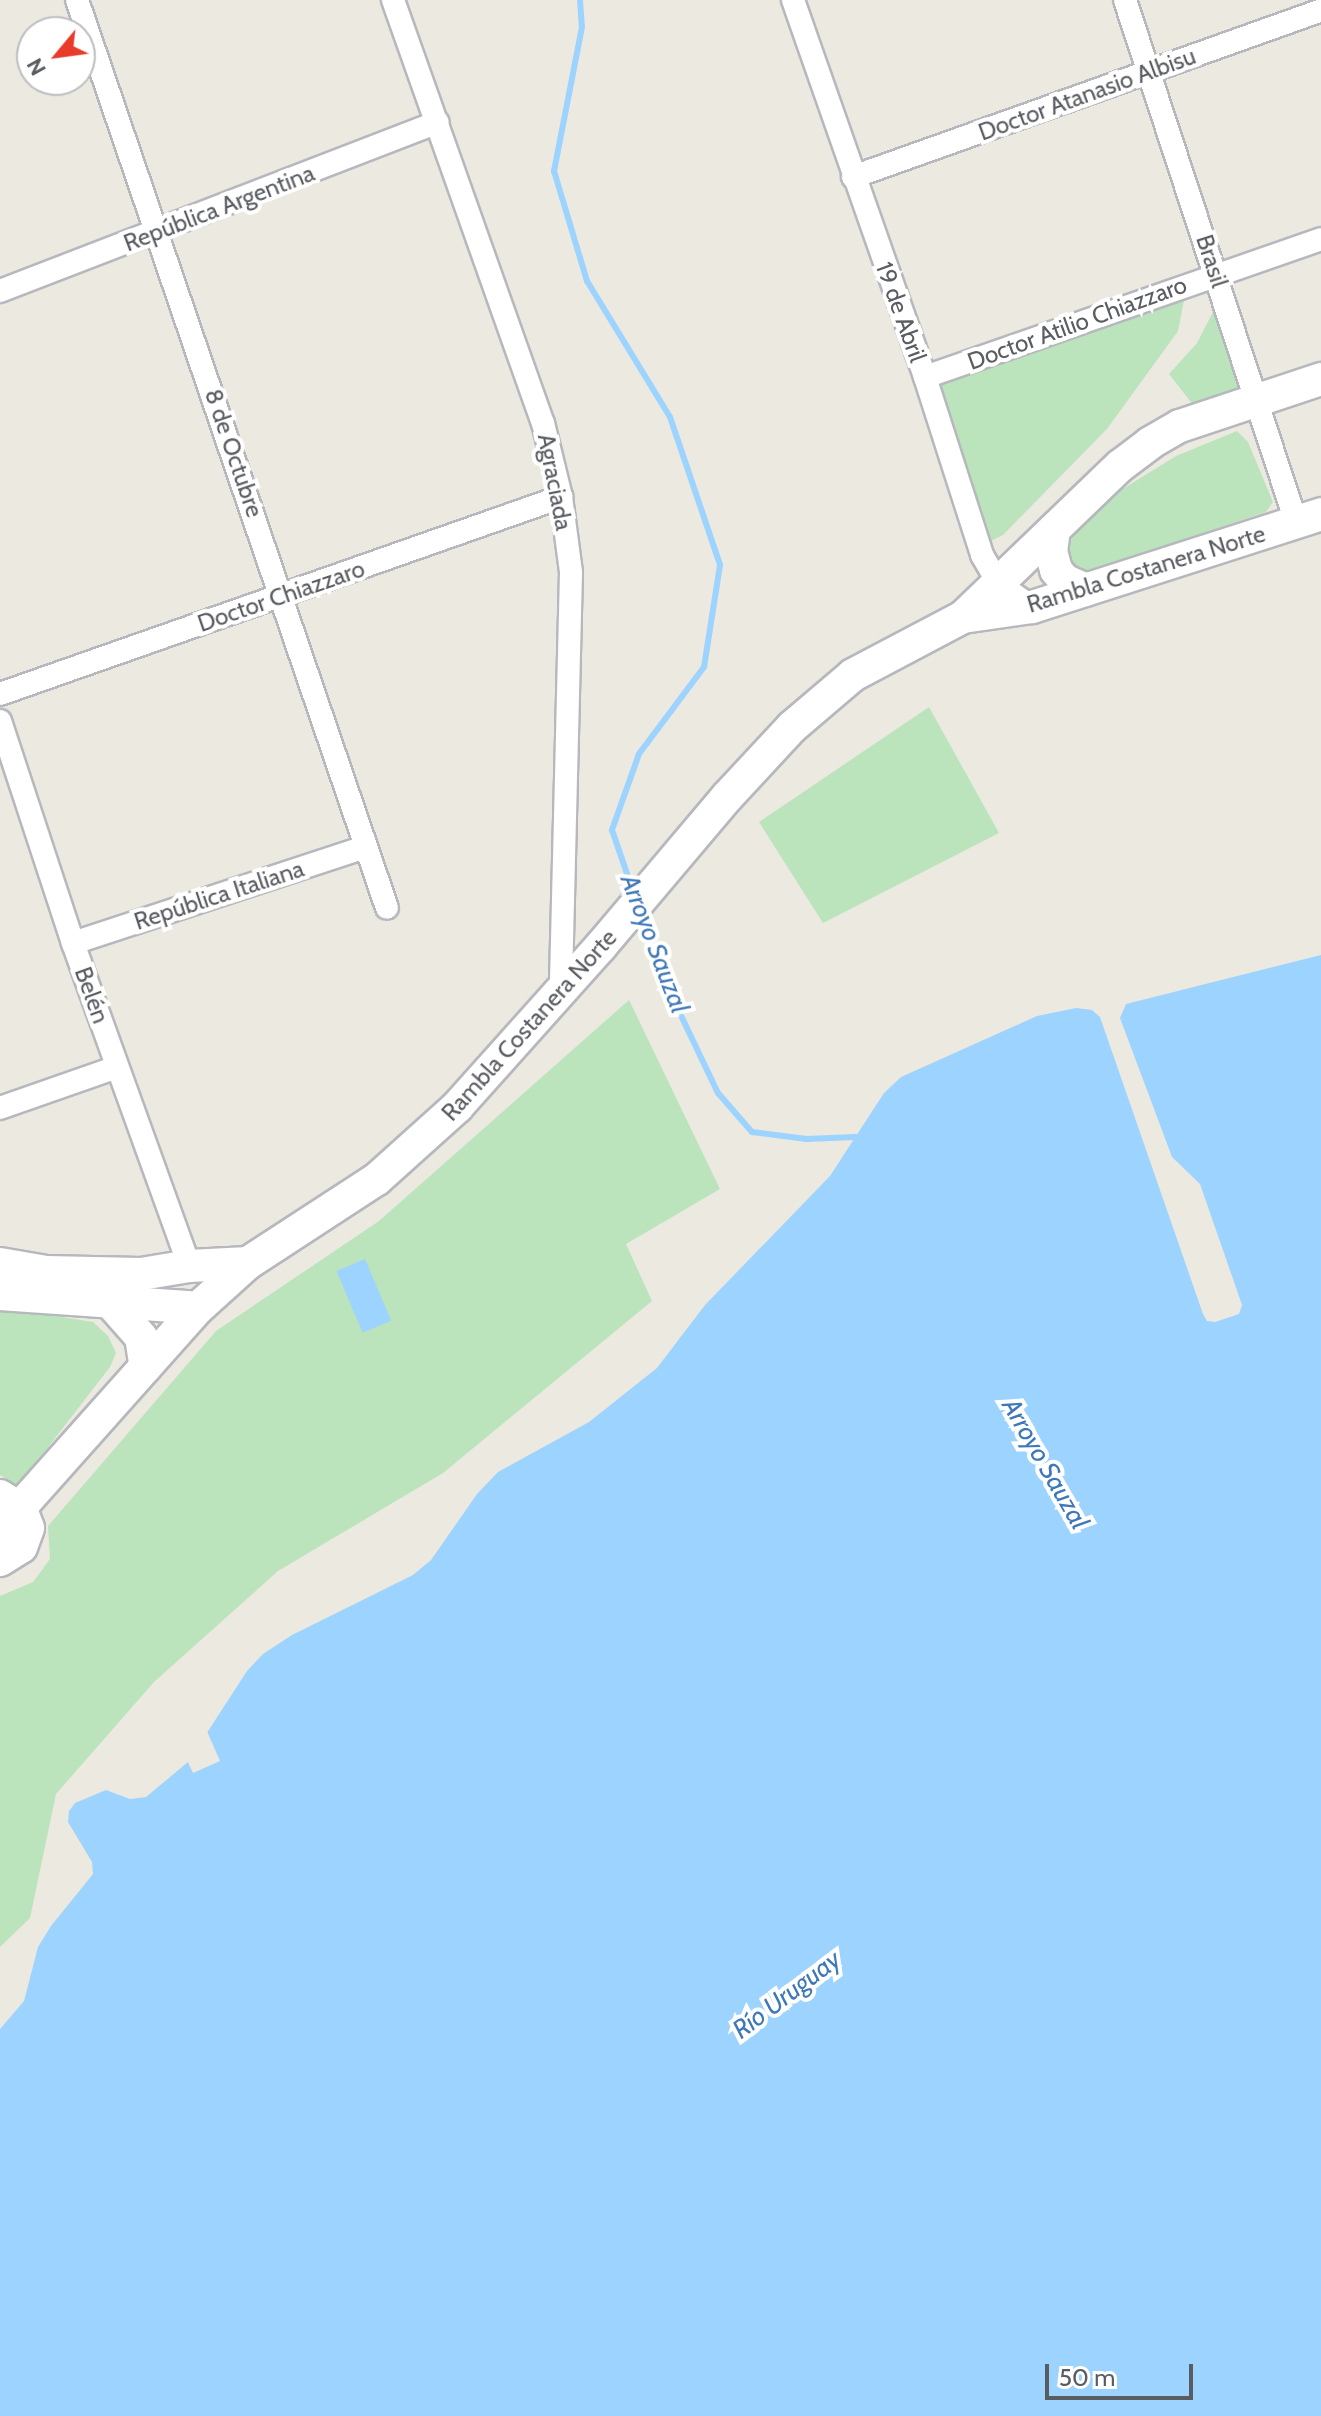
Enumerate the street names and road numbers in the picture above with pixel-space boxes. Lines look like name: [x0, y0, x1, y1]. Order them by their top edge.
street label: Doctor Atanasio Albisu: [974, 41, 1200, 147]
street label: República Argentina: [120, 158, 318, 258]
street label: Brasil: [1190, 231, 1234, 291]
street label: 19 de Abril: [870, 258, 932, 366]
street label: Doctor Atilio Chiazzaro: [963, 270, 1191, 376]
street label: 8 de Octubre: [199, 385, 269, 521]
street label: Agraciada: [532, 431, 578, 533]
street label: Rambla Costanera Norte: [1023, 519, 1269, 619]
street label: Doctor Chiazzaro: [194, 554, 368, 638]
street label: República Italiana: [130, 854, 308, 936]
street label: Rambla Costanera Norte: [435, 923, 623, 1127]
street label: Belén: [69, 963, 115, 1027]

